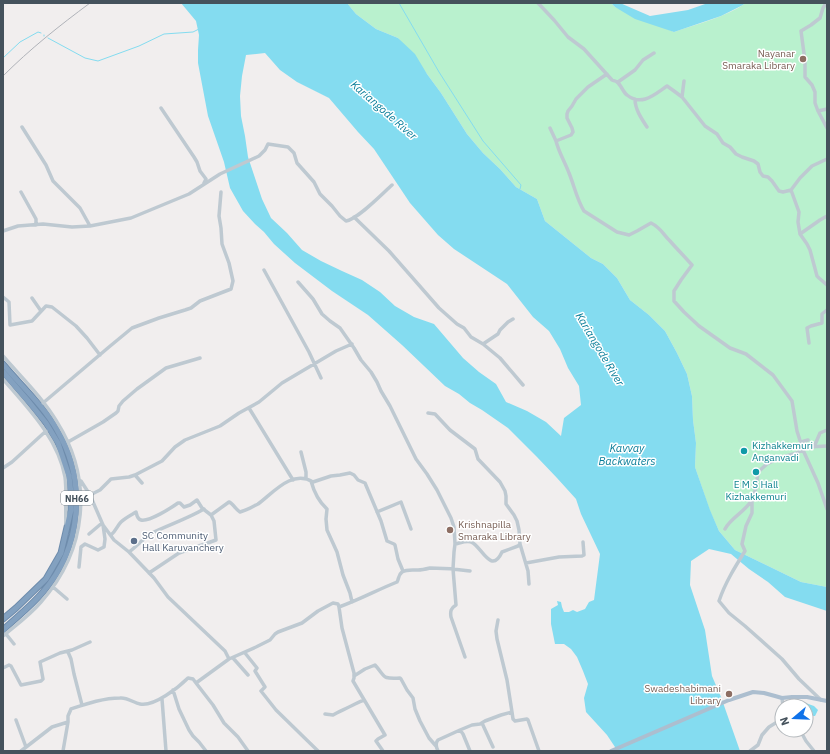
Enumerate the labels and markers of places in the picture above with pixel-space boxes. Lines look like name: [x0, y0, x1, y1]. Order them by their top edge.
place label: Nayanar Smaraka Library: [722, 47, 795, 72]
marker: Nayanar Smaraka Library: [798, 54, 808, 64]
place label: Kizhakkemuri Anganvadi: [752, 439, 813, 464]
marker: Kizhakkemuri Anganvadi: [739, 446, 749, 456]
marker: E M S Hall Kizhakkemuri: [751, 467, 761, 477]
place label: E M S Hall Kizhakkemuri: [726, 478, 786, 503]
place label: Krishnapilla Smaraka Library: [458, 518, 531, 543]
marker: Krishnapilla Smaraka Library: [445, 525, 455, 535]
place label: SC Community Hall Karuvanchery: [142, 529, 224, 554]
marker: SC Community Hall Karuvanchery: [129, 536, 139, 546]
place label: Swadeshabimani Library: [645, 682, 721, 707]
marker: Swadeshabimani Library: [724, 689, 734, 699]

